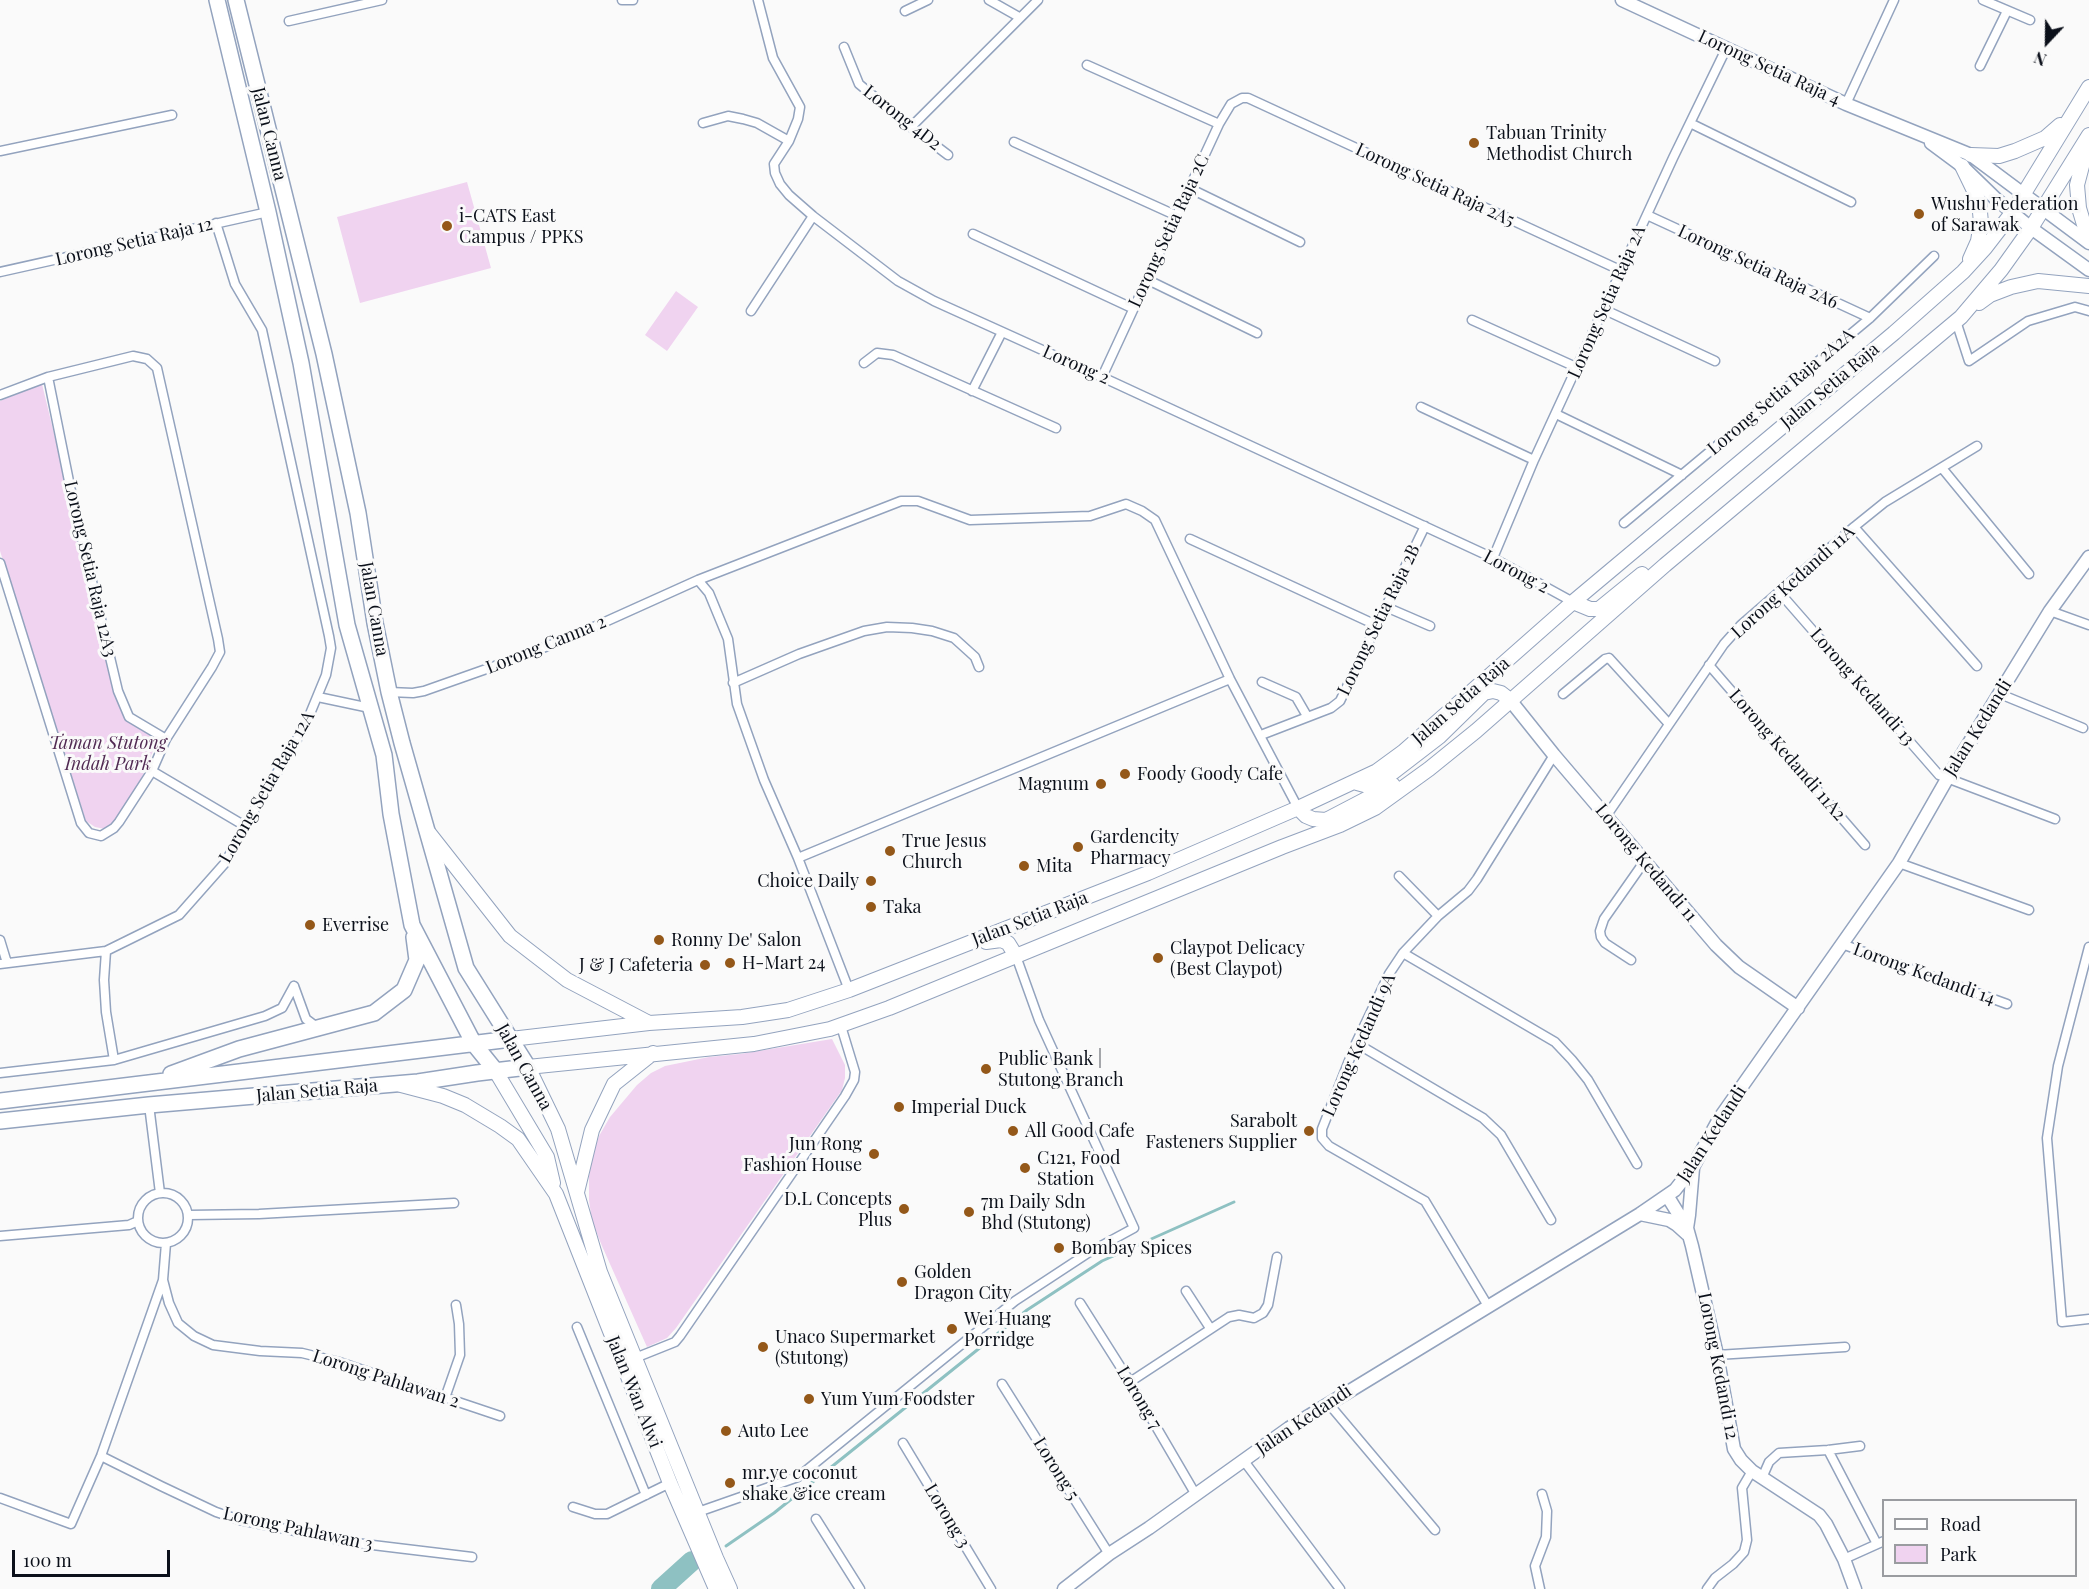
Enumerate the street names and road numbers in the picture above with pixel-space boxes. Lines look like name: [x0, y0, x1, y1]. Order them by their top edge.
street label: Lorong Setia Raja 4: [1695, 26, 1843, 110]
street label: Lorong 4D2: [859, 81, 945, 155]
street label: Jalan Canna: [247, 85, 291, 183]
street label: Lorong Setia Raja 2A5: [1352, 139, 1518, 231]
street label: Lorong Setia Raja 2C: [1124, 151, 1214, 311]
street label: Lorong Setia Raja 12: [53, 213, 215, 271]
street label: Lorong Setia Raja 2A6: [1674, 220, 1842, 314]
street label: Lorong Setia Raja 2A: [1564, 222, 1650, 382]
street label: Lorong Setia Raja 2A2A: [1703, 324, 1859, 460]
street label: Jalan Setia Raja: [1776, 338, 1884, 434]
street label: Lorong 2: [1039, 341, 1113, 389]
street label: Lorong Setia Raja 12A3: [59, 479, 121, 659]
street label: Lorong Kedandi 11A: [1727, 521, 1859, 643]
street label: Lorong Setia Raja 2B: [1333, 541, 1425, 699]
street label: Lorong 2: [1480, 546, 1552, 598]
street label: Jalan Canna: [355, 560, 393, 658]
street label: Lorong Canna 2: [483, 611, 609, 679]
street label: Lorong Kedandi 13: [1805, 624, 1919, 750]
street label: Jalan Setia Raja: [1408, 653, 1514, 749]
street label: Jalan Kedandi: [1940, 675, 2016, 781]
street label: Lorong Kedandi 11A2: [1724, 685, 1850, 825]
street label: Lorong Setia Raja 12A: [215, 707, 319, 867]
street label: Lorong Kedandi 11: [1590, 800, 1702, 926]
street label: Jalan Setia Raja: [969, 887, 1091, 951]
street label: Lorong Kedandi 14: [1850, 938, 1998, 1010]
street label: Lorong Kedandi 9A: [1318, 970, 1400, 1120]
street label: Jalan Canna: [491, 1020, 557, 1114]
street label: Jalan Setia Raja: [255, 1075, 379, 1107]
street label: Jalan Kedandi: [1673, 1082, 1751, 1186]
street label: Lorong Kedandi 12: [1693, 1291, 1743, 1441]
street label: Jalan Wan Alwi: [602, 1333, 666, 1451]
street label: Lorong Pahlawan 2: [310, 1345, 462, 1413]
street label: Lorong 7: [1112, 1363, 1166, 1433]
street label: Jalan Kedandi: [1252, 1380, 1356, 1460]
street label: Lorong 5: [1028, 1434, 1084, 1504]
street label: Lorong 3: [920, 1480, 974, 1552]
street label: Lorong Pahlawan 3: [221, 1503, 375, 1555]

